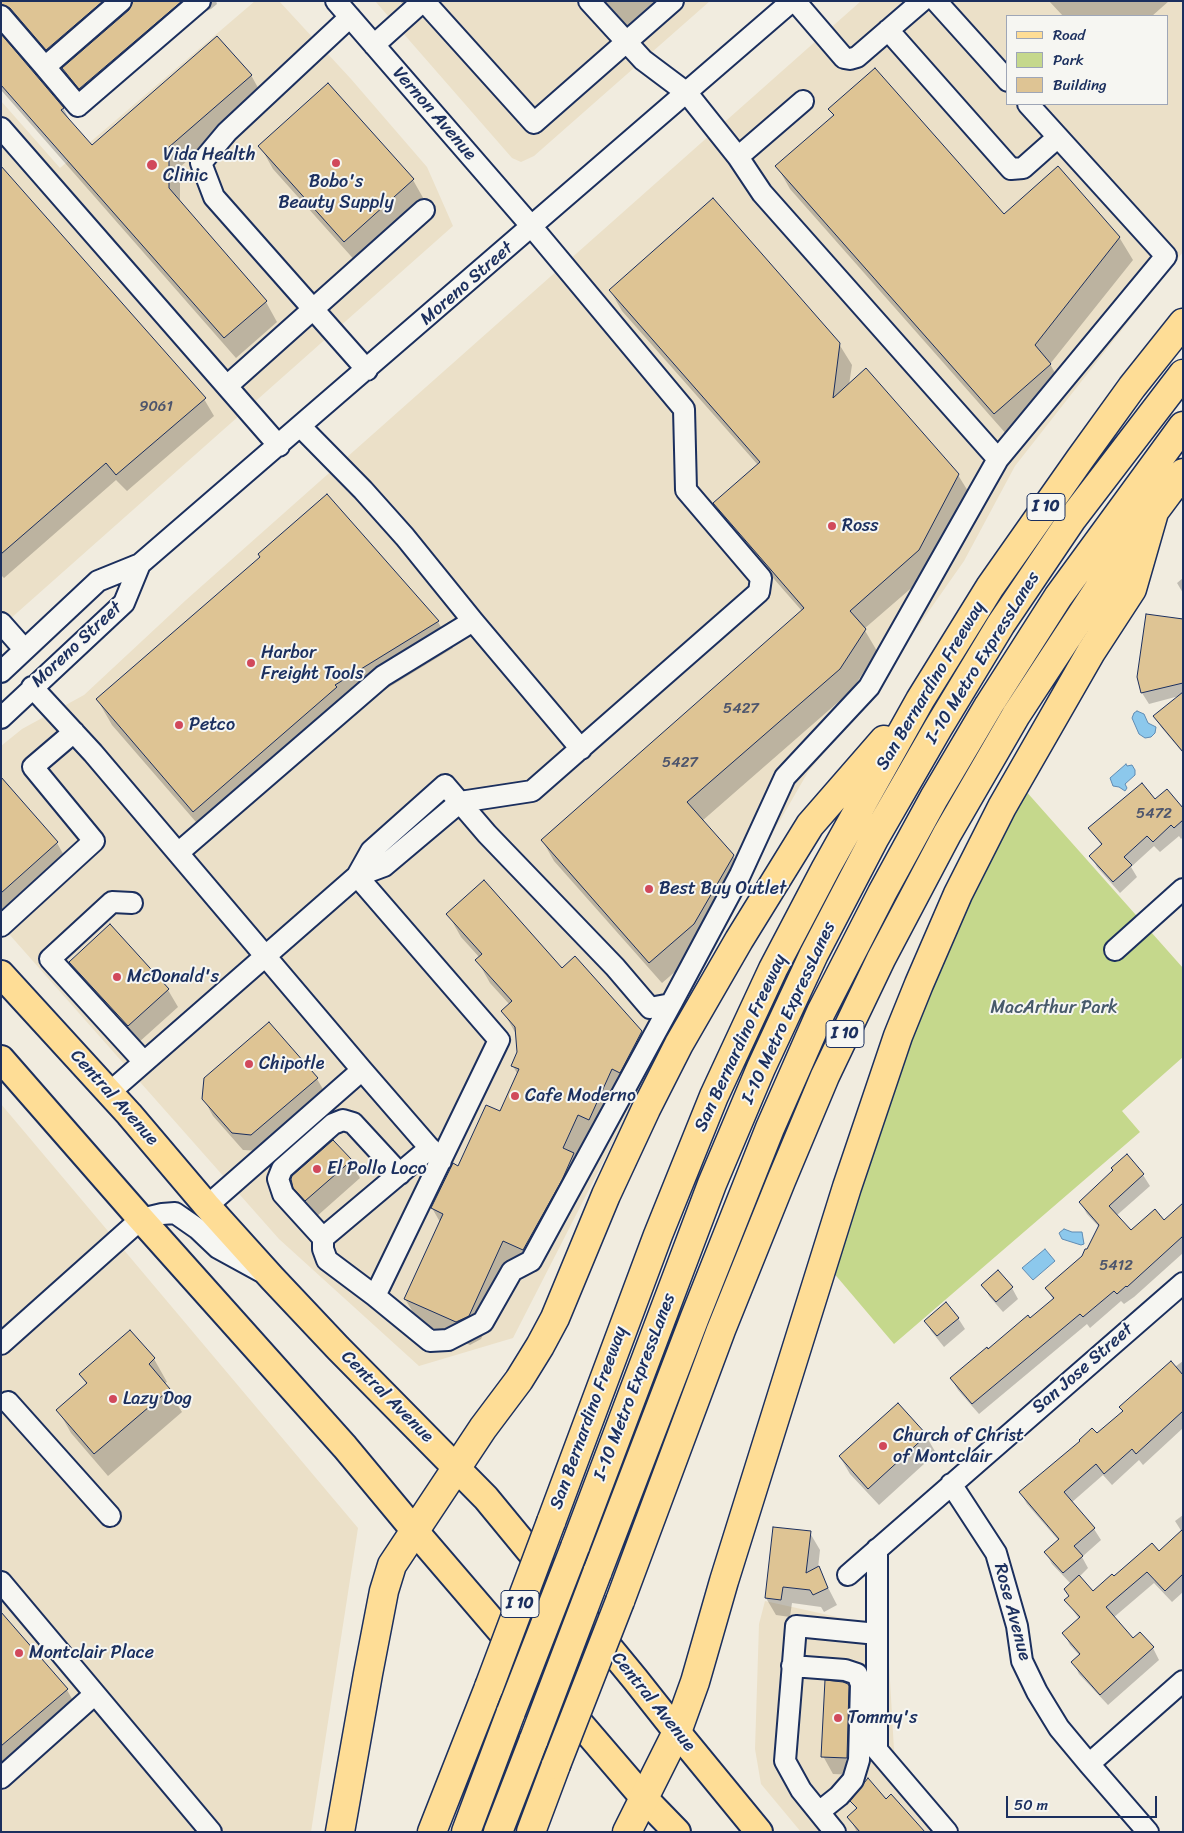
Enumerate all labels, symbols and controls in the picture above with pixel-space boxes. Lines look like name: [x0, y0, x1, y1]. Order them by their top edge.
legend: [1006, 15, 1169, 105]
text: Road: [1053, 22, 1085, 48]
text: Park: [1053, 47, 1084, 73]
street label: Vernon Avenue: [388, 63, 480, 165]
text: Building: [1053, 72, 1107, 98]
place label: Vida Health Clinic: [163, 144, 255, 186]
marker: Bobo's Beauty Supply: [330, 157, 342, 169]
marker: Vida Health Clinic: [145, 158, 159, 172]
place label: Bobo's Beauty Supply: [278, 171, 394, 213]
street label: Moreno Street: [416, 238, 518, 330]
house number: 9061: [139, 398, 173, 416]
road number: I 10: [1027, 494, 1065, 520]
place label: Ross: [842, 515, 879, 537]
marker: Ross: [826, 520, 838, 532]
street label: I-10 Metro ExpressLanes: [921, 568, 1045, 748]
street label: Moreno Street: [27, 598, 127, 692]
street label: San Bernardino Freeway: [872, 598, 990, 774]
place label: Harbor Freight Tools: [261, 642, 364, 684]
marker: Harbor Freight Tools: [245, 657, 257, 669]
house number: 5427: [723, 700, 759, 718]
place label: Petco: [189, 714, 235, 736]
marker: Petco: [173, 719, 185, 731]
house number: 5427: [662, 754, 698, 772]
house number: 5472: [1136, 805, 1172, 823]
place label: Best Buy Outlet: [659, 878, 786, 900]
marker: Best Buy Outlet: [643, 883, 655, 895]
street label: I-10 Metro ExpressLanes: [737, 919, 841, 1107]
street label: San Bernardino Freeway: [690, 951, 792, 1135]
place label: McDonald's: [127, 966, 219, 988]
marker: McDonald's: [111, 971, 123, 983]
park label: MacArthur Park: [990, 997, 1118, 1019]
road number: I 10: [826, 1021, 864, 1048]
street label: Central Avenue: [65, 1046, 163, 1150]
place label: Chipotle: [259, 1053, 324, 1075]
marker: Chipotle: [243, 1058, 255, 1070]
place label: Cafe Moderno: [525, 1085, 636, 1107]
marker: Cafe Moderno: [509, 1090, 521, 1102]
place label: El Pollo Loco: [327, 1158, 427, 1180]
marker: El Pollo Loco: [311, 1163, 323, 1175]
house number: 5412: [1099, 1257, 1133, 1275]
street label: I-10 Metro ExpressLanes: [589, 1291, 681, 1483]
street label: San Jose Street: [1028, 1319, 1138, 1419]
street label: San Bernardino Freeway: [546, 1324, 632, 1512]
street label: Central Avenue: [336, 1346, 438, 1448]
place label: Lazy Dog: [123, 1388, 192, 1410]
marker: Lazy Dog: [107, 1393, 119, 1405]
place label: Church of Christ of Montclair: [893, 1425, 1024, 1468]
marker: Church of Christ of Montclair: [877, 1440, 889, 1452]
street label: Rose Avenue: [989, 1561, 1035, 1663]
road number: I 10: [501, 1590, 539, 1618]
place label: Montclair Place: [29, 1642, 154, 1664]
marker: Montclair Place: [13, 1647, 25, 1659]
street label: Central Avenue: [606, 1648, 700, 1756]
place label: Tommy's: [848, 1707, 917, 1729]
marker: Tommy's: [832, 1712, 844, 1724]
scale bar: [1009, 1786, 1160, 1818]
text: 50 m: [1014, 1792, 1048, 1818]

